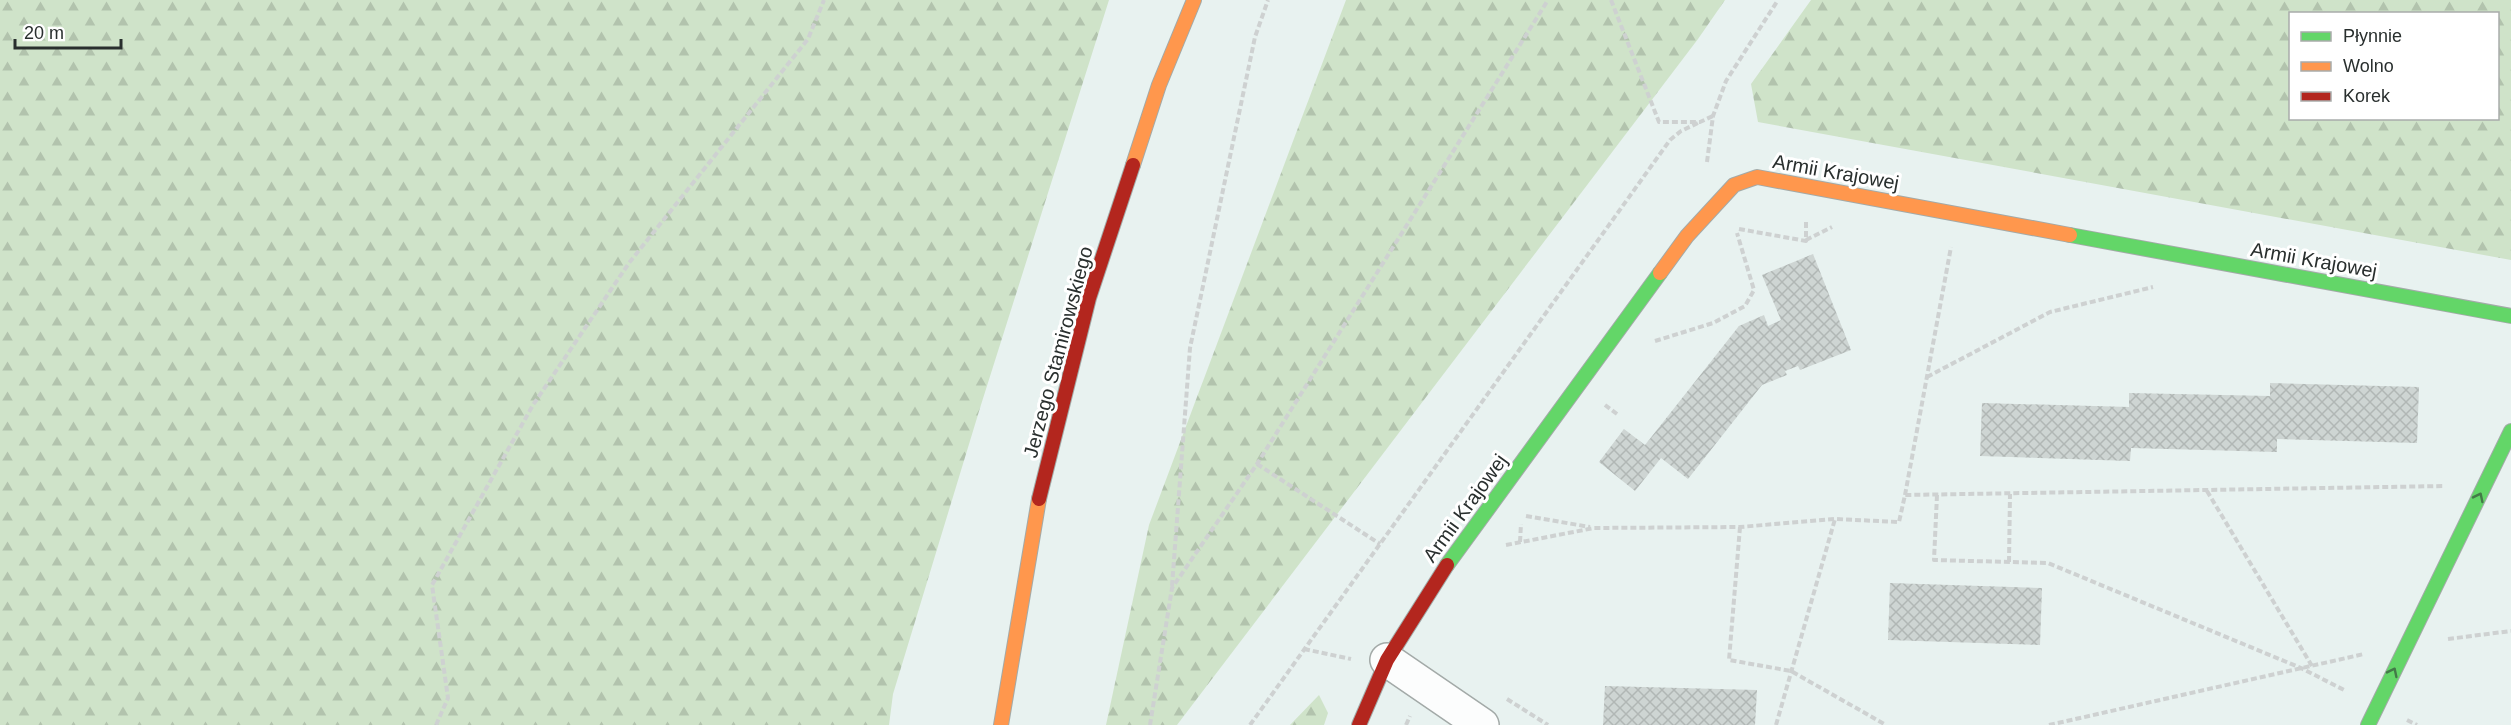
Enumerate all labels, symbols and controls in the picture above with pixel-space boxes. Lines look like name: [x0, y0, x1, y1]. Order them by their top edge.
scale bar: [15, 12, 122, 50]
legend: [2289, 12, 2499, 120]
text: 20 m: [24, 23, 64, 43]
text: Płynnie: [2343, 26, 2402, 46]
text: Wolno: [2343, 56, 2394, 76]
text: Korek: [2343, 86, 2391, 106]
street label: Armii Krajowej: [1771, 150, 1901, 194]
street label: Armii Krajowej: [2249, 238, 2379, 282]
street label: Jerzego Stamirowskiego: [1019, 244, 1097, 460]
street label: Armii Krajowej: [1419, 450, 1511, 566]
one-way arrow: [2471, 493, 2483, 504]
one-way arrow: [2385, 668, 2397, 679]

